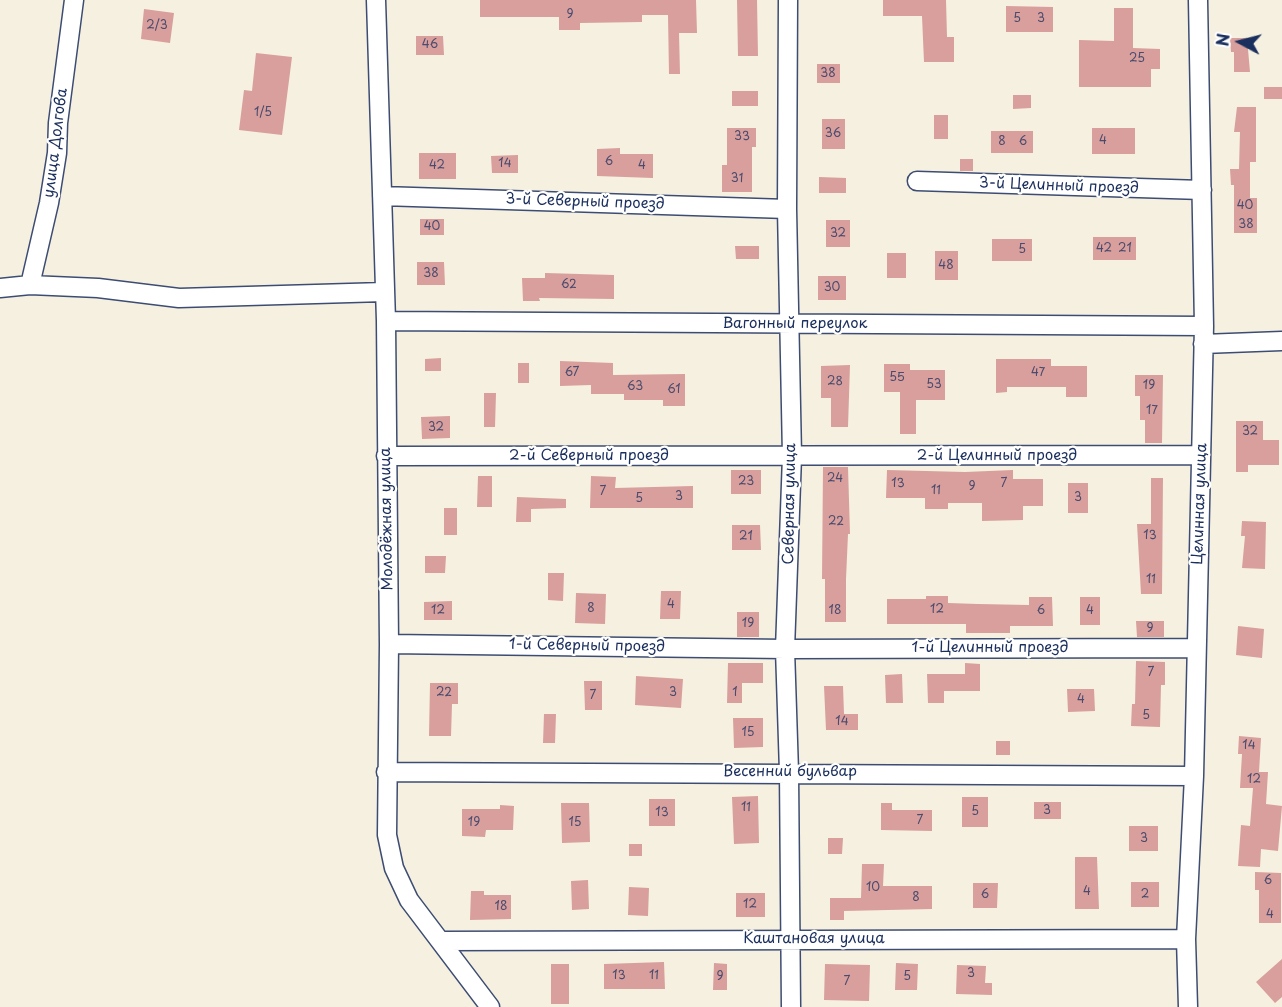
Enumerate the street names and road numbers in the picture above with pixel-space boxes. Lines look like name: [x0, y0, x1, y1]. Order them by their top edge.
street label: улица Долгова: [40, 87, 72, 199]
street label: 3-й Целинный проезд: [979, 174, 1139, 198]
street label: 3-й Северный проезд: [505, 190, 665, 214]
street label: Вагонный переулок: [722, 315, 868, 333]
street label: Северная улица: [780, 443, 800, 565]
street label: Целинная улица: [1189, 443, 1211, 565]
street label: Молодёжная улица: [377, 447, 397, 591]
street label: 2-й Северный проезд: [509, 447, 669, 465]
street label: 2-й Целинный проезд: [917, 447, 1077, 465]
street label: 1-й Северный проезд: [509, 636, 665, 656]
street label: 1-й Целинный проезд: [912, 639, 1068, 657]
street label: Весенний бульвар: [723, 763, 857, 781]
street label: Каштановая улица: [743, 930, 885, 948]

